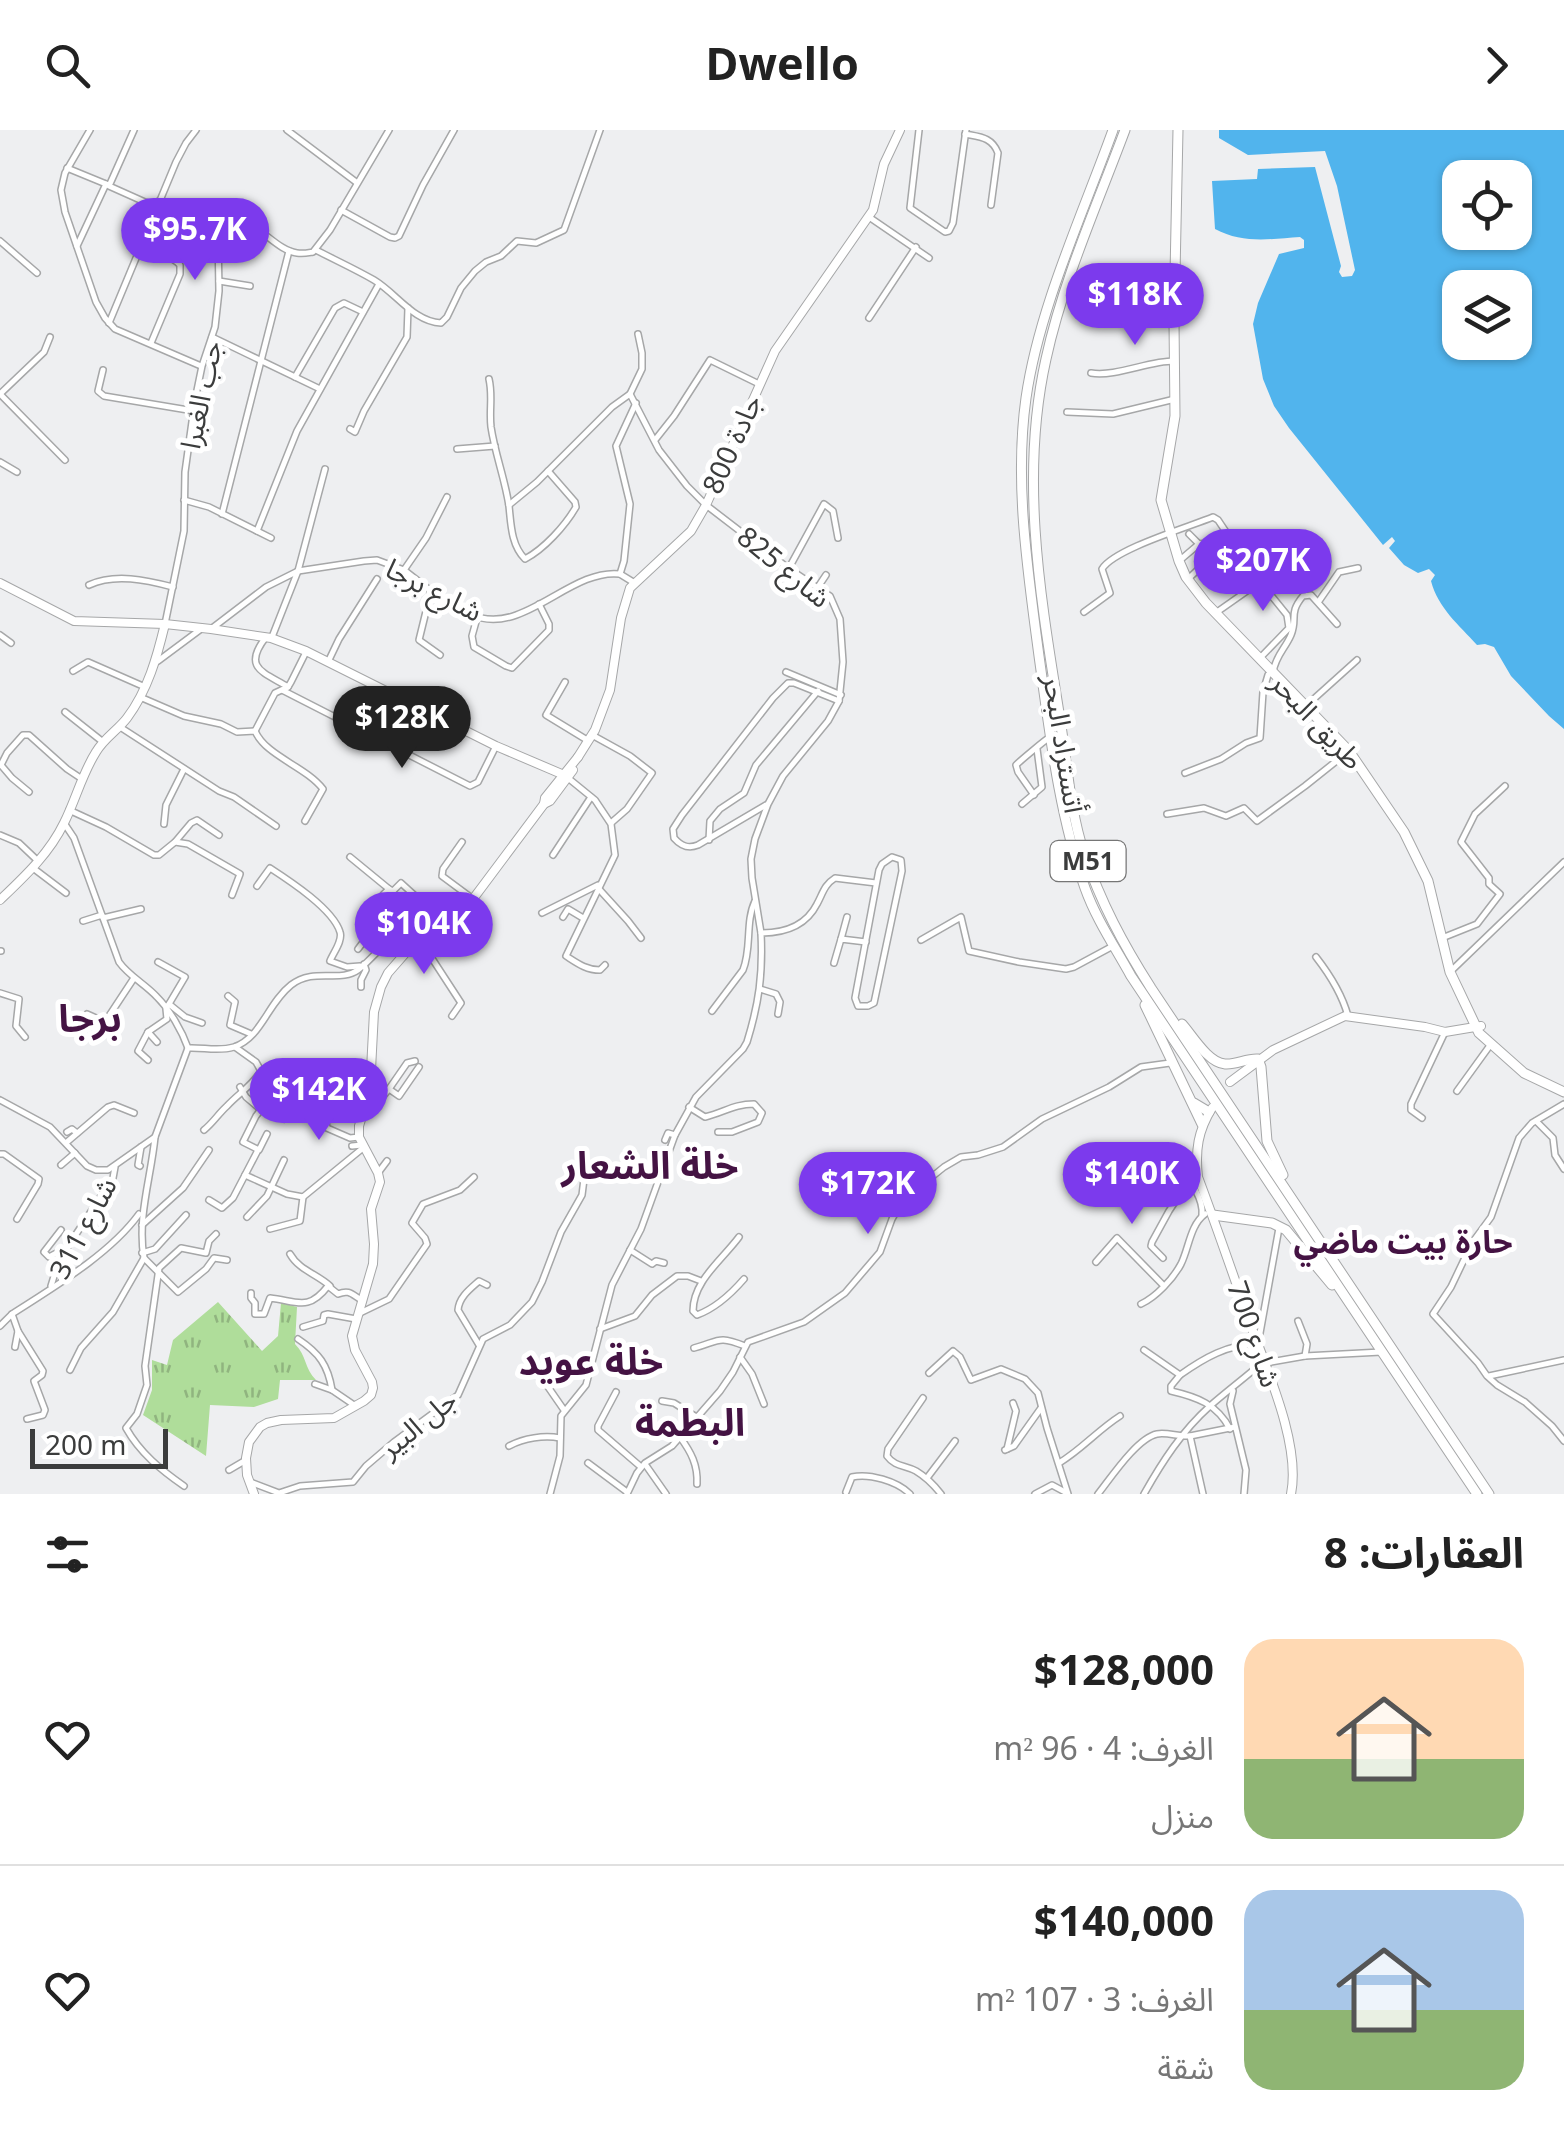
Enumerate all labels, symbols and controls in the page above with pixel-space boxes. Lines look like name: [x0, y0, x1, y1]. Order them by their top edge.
text: Dwello: [705, 18, 859, 113]
icon: search: [40, 38, 95, 93]
icon: forward: [1469, 38, 1524, 93]
map controls: [1442, 160, 1532, 360]
button: locate: [1442, 160, 1532, 250]
text: $95.7K: [143, 196, 247, 264]
pin: $95.7K: [114, 198, 276, 283]
text: $118K: [1088, 261, 1182, 329]
pin: $118K: [1065, 263, 1205, 348]
button: layers: [1442, 270, 1532, 360]
street label: جب الغبرا: [162, 336, 243, 455]
street label: جادة 800: [685, 385, 782, 504]
street label: شارع 825: [722, 511, 844, 626]
text: $207K: [1216, 527, 1310, 595]
pin: $207K: [1193, 529, 1333, 614]
street label: شارع برجا: [374, 541, 493, 641]
street label: طريق البحر: [1253, 657, 1378, 786]
street label: أتستراد البحر: [1022, 670, 1103, 818]
text: $128K: [355, 684, 449, 752]
pin: $128K: [332, 686, 472, 771]
road number: M51: [1050, 841, 1126, 881]
text: $104K: [377, 890, 471, 958]
pin: $104K: [354, 892, 494, 977]
district label: برجا: [58, 980, 122, 1060]
text: $142K: [272, 1056, 366, 1124]
pin: $142K: [249, 1058, 389, 1143]
district label: خلة الشعار: [560, 1127, 738, 1207]
text: $140K: [1085, 1140, 1179, 1208]
pin: $140K: [1062, 1142, 1202, 1227]
text: $172K: [821, 1150, 915, 1218]
pin: $172K: [798, 1152, 938, 1237]
street label: شارع 311: [32, 1166, 136, 1291]
district label: حارة بيت ماضي: [1293, 1209, 1513, 1277]
street label: شارع 700: [1207, 1273, 1298, 1396]
district label: خلة عويد: [519, 1323, 663, 1403]
street label: جل البير: [365, 1374, 472, 1477]
district label: البطمة: [635, 1384, 745, 1464]
text: 200 m: [45, 1417, 127, 1476]
scale bar: [30, 1424, 168, 1468]
text: العقارات: 8: [1324, 1510, 1524, 1599]
icon: filters: [40, 1527, 95, 1582]
text: $128,000: [1034, 1627, 1214, 1716]
icon: home: [1324, 1679, 1444, 1799]
icon: heart: [40, 1712, 95, 1767]
text: الغرف: 4 · 96 m²: [993, 1716, 1214, 1784]
text: منزل: [1151, 1784, 1214, 1852]
text: $140,000: [1034, 1878, 1214, 1967]
icon: home: [1324, 1930, 1444, 2050]
icon: heart: [40, 1963, 95, 2018]
text: الغرف: 3 · 107 m²: [975, 1967, 1214, 2035]
text: شقة: [1158, 2035, 1214, 2103]

